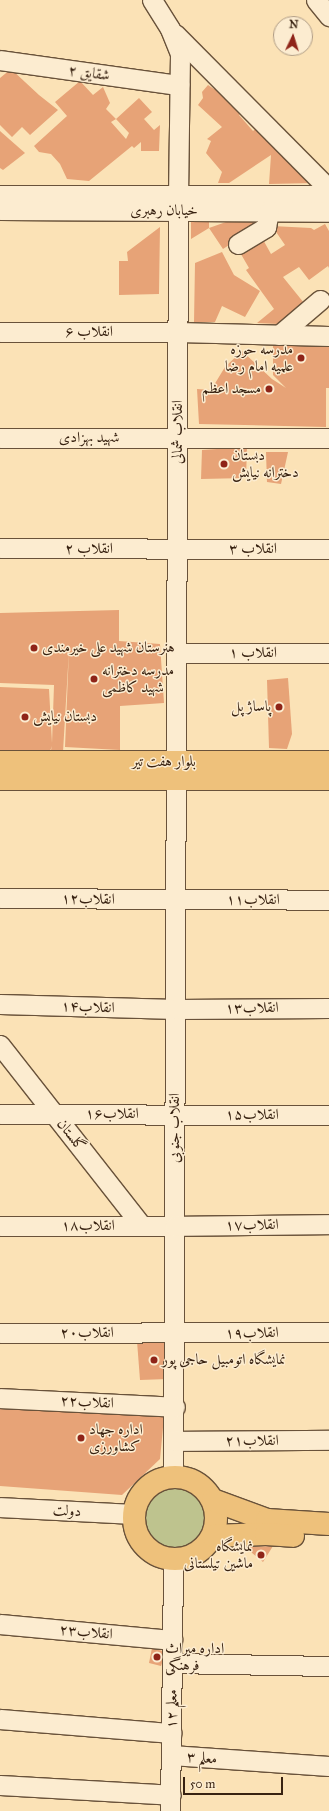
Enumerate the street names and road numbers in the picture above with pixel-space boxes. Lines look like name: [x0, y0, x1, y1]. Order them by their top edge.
street label: شقایق ۲: [67, 61, 111, 85]
street label: خیابان رهبری: [130, 202, 198, 220]
street label: انقلاب ۶: [65, 323, 113, 341]
street label: انقلاب شمالی: [169, 400, 187, 464]
street label: شهید بهزادی: [59, 429, 119, 447]
street label: انقلاب ۲: [65, 540, 113, 558]
street label: انقلاب ۳: [229, 540, 277, 558]
street label: انقلاب ۱: [229, 644, 277, 662]
street label: بلوار هفت تیر: [132, 753, 196, 771]
street label: انقلاب۱۲: [61, 890, 115, 908]
street label: انقلاب۱۱: [226, 891, 280, 909]
street label: انقلاب۱۴: [61, 997, 115, 1017]
street label: انقلاب۱۳: [225, 999, 279, 1017]
street label: انقلاب جنوبی: [166, 1093, 184, 1163]
street label: انقلاب۱۶: [85, 1105, 139, 1123]
street label: انقلاب۱۵: [225, 1106, 279, 1124]
street label: گلستان: [53, 1115, 89, 1155]
street label: انقلاب۱۷: [225, 1216, 279, 1234]
street label: انقلاب۱۸: [61, 1217, 115, 1235]
street label: انقلاب۲۰: [60, 1324, 114, 1342]
street label: انقلاب۱۹: [225, 1324, 279, 1342]
street label: انقلاب۲۲: [60, 1392, 114, 1412]
street label: انقلاب۲۱: [225, 1432, 279, 1450]
street label: دولت: [52, 1501, 82, 1521]
street label: انقلاب۲۳: [59, 1621, 113, 1643]
street label: معلم ۱۲: [163, 1689, 181, 1729]
street label: معلم ۳: [186, 1748, 218, 1768]

